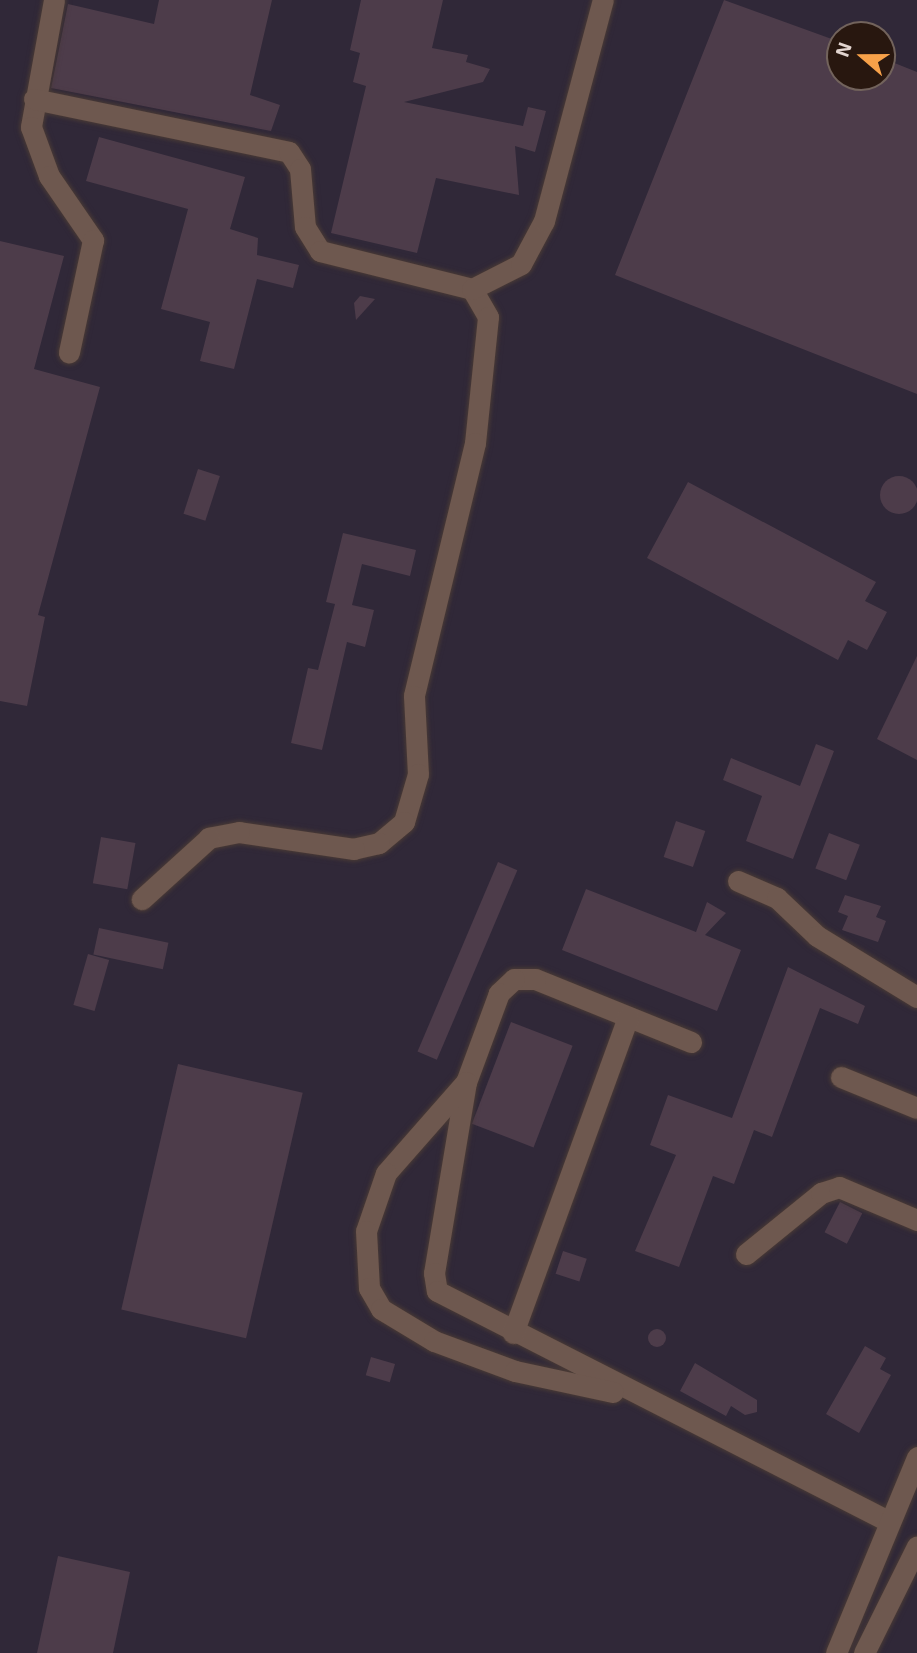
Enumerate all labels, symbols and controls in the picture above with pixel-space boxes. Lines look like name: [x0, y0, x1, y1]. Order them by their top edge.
north arrow: [826, 21, 896, 91]
text: N: [830, 39, 856, 60]

